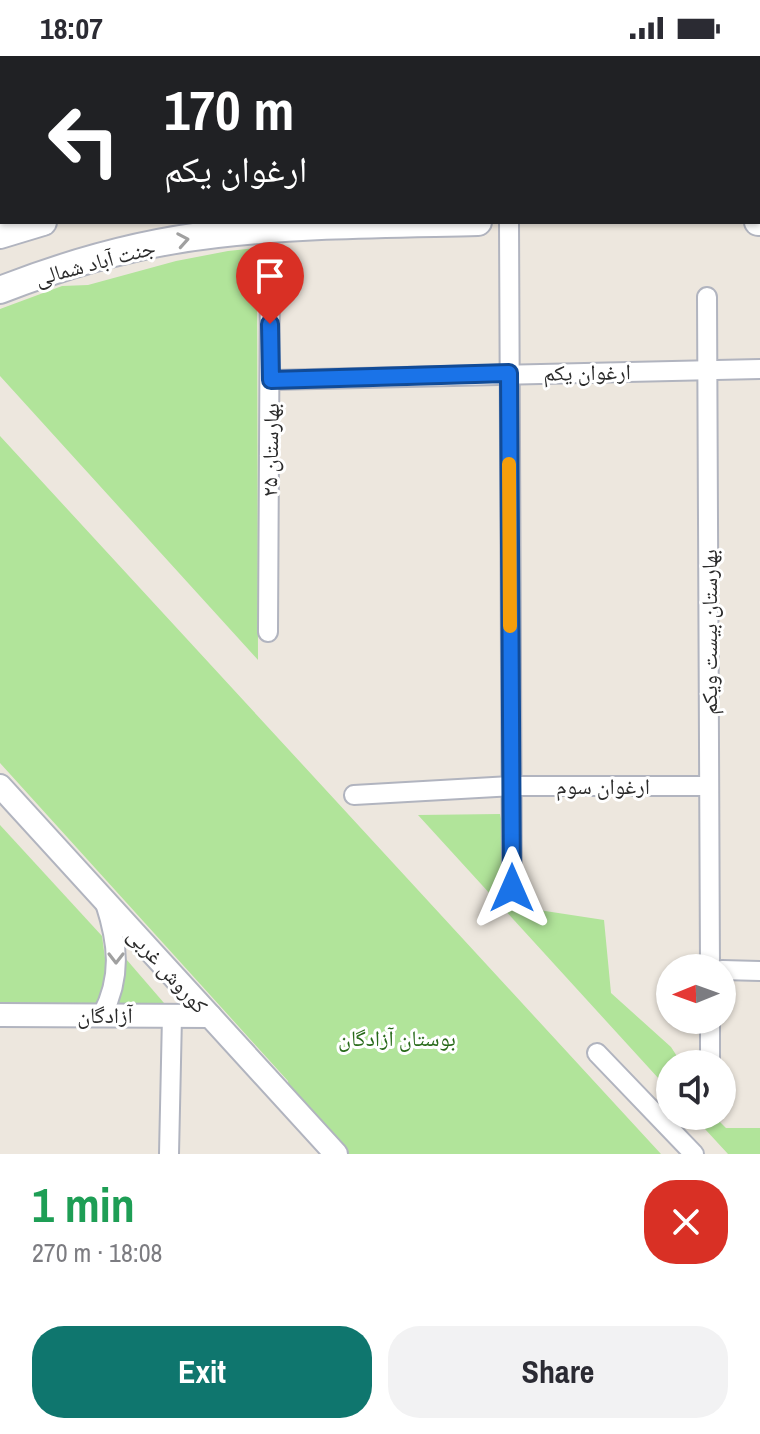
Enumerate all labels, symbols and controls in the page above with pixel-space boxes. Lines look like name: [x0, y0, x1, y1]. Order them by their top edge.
text: 18:07: [40, 8, 103, 48]
text: 170 m: [164, 72, 294, 147]
icon: left: [32, 88, 136, 192]
text: ارغوان یکم: [164, 145, 307, 193]
street label: جنت آباد شمالی: [32, 232, 158, 292]
one-way arrow: [176, 232, 190, 249]
pin: [236, 242, 304, 324]
icon: arrive: [248, 254, 292, 298]
street label: ارغوان یکم: [543, 356, 631, 388]
street label: بهارستان ۲۵: [254, 403, 286, 497]
street label: بهارستان بیست ویکم: [694, 549, 724, 715]
street label: ارغوان سوم: [556, 771, 650, 801]
position arrow: [470, 846, 554, 930]
street label: کوروش غربی: [121, 920, 215, 1020]
one-way arrow: [107, 952, 125, 965]
north arrow: [656, 954, 736, 1034]
map controls: [656, 954, 736, 1130]
street label: آزادگان: [77, 1000, 133, 1030]
park label: بوستان آزادگان: [338, 1023, 456, 1053]
button: sound: [656, 1050, 736, 1130]
text: 1 min: [32, 1172, 135, 1237]
button: close: [644, 1180, 728, 1264]
text: 270 m · 18:08: [32, 1235, 162, 1270]
button: Exit: [32, 1326, 372, 1418]
button: Share: [388, 1326, 728, 1418]

